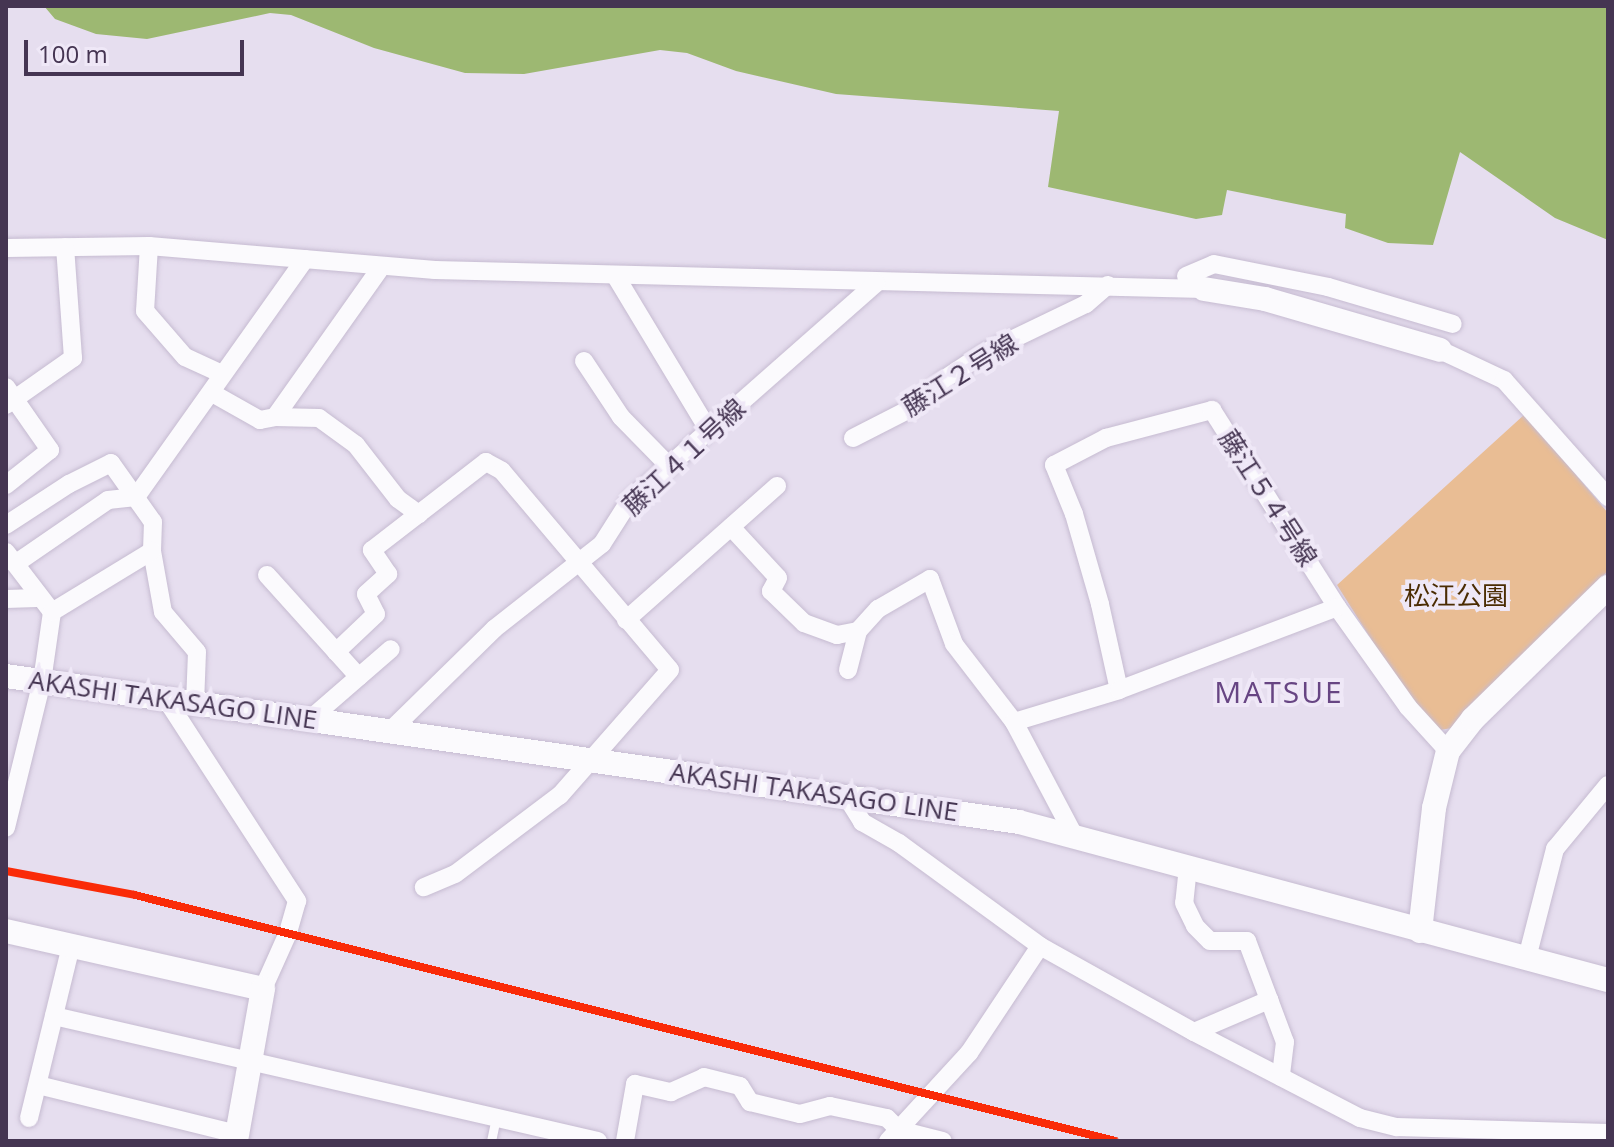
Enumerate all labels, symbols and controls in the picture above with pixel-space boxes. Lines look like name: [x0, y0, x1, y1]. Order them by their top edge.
scale bar: [28, 24, 248, 74]
text: 100 m: [38, 37, 108, 70]
street label: 藤江２号線: [897, 327, 1023, 423]
street label: 藤江４１号線: [616, 392, 752, 522]
street label: 藤江５４号線: [1212, 424, 1324, 572]
park label: 松江公園: [1404, 580, 1508, 612]
street label: AKASHI TAKASAGO LINE: [27, 664, 319, 736]
district label: MATSUE: [1214, 674, 1344, 710]
street label: AKASHI TAKASAGO LINE: [668, 756, 960, 828]

